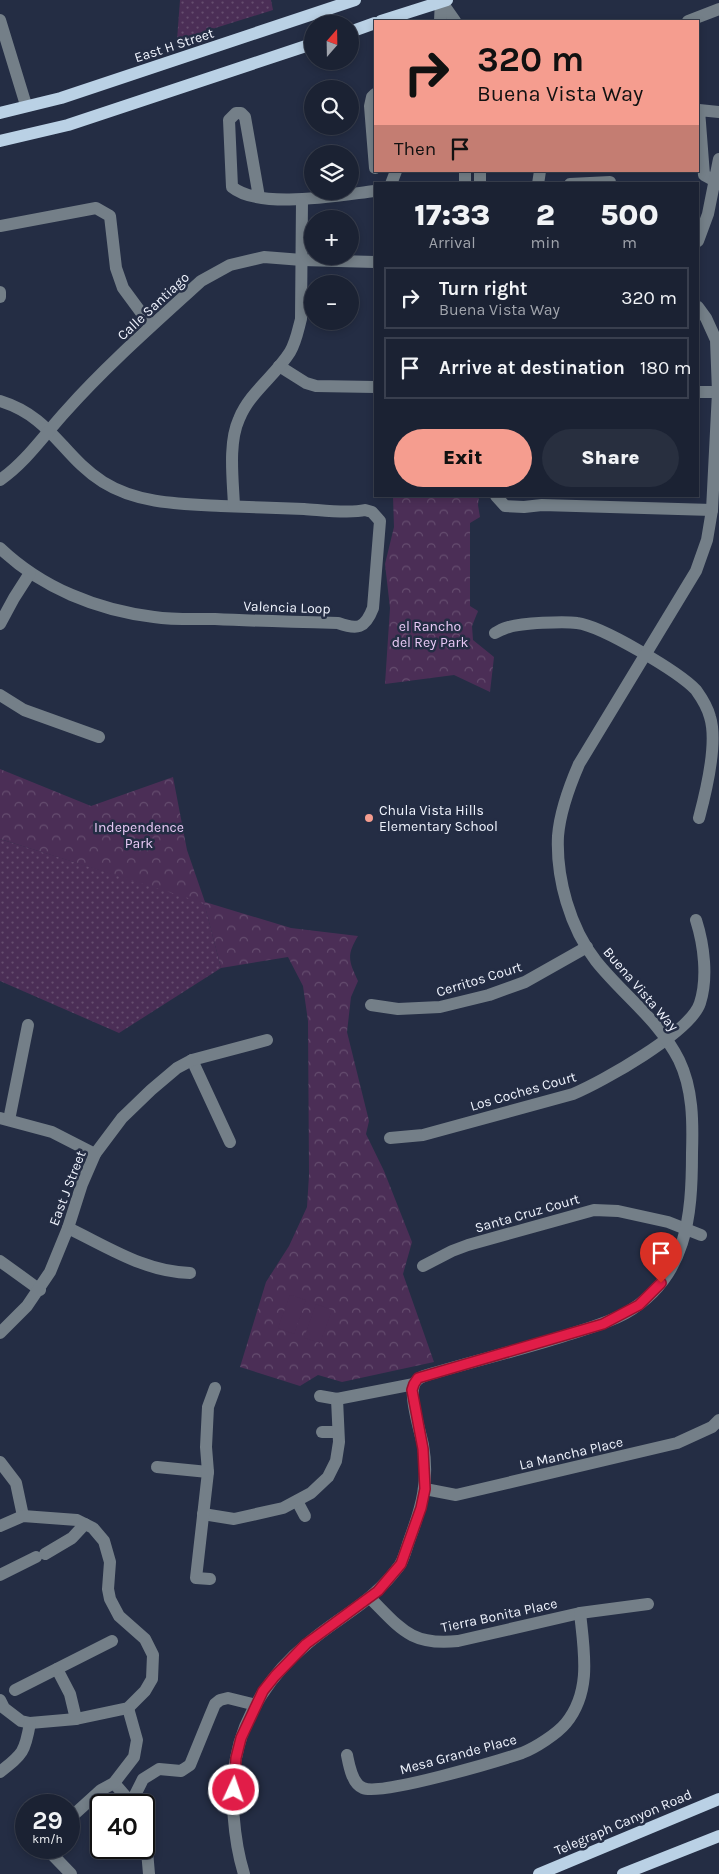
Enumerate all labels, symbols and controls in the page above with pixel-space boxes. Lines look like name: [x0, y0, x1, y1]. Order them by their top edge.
north arrow: [304, 15, 359, 70]
map controls: [304, 15, 359, 330]
street label: East H Street: [132, 25, 216, 66]
text: 320 m: [477, 39, 584, 80]
icon: right: [394, 40, 459, 105]
button: search: [304, 80, 359, 135]
text: Buena Vista Way: [477, 81, 643, 107]
icon: arrive: [446, 135, 474, 163]
text: Then: [394, 138, 436, 160]
button: layers: [304, 145, 359, 200]
text: 17:33: [414, 197, 490, 233]
text: 2: [536, 197, 555, 233]
text: 500: [600, 197, 659, 233]
button: +: [304, 210, 359, 265]
text: Arrival: [429, 233, 476, 252]
text: min: [531, 233, 560, 252]
text: m: [622, 233, 637, 252]
street label: Calle Santiago: [114, 269, 193, 344]
button: −: [304, 275, 359, 330]
text: Turn right: [439, 278, 528, 300]
icon: right: [396, 284, 424, 312]
text: 320 m: [621, 287, 677, 309]
text: Buena Vista Way: [439, 300, 560, 319]
icon: arrive: [396, 354, 424, 382]
text: Arrive at destination: [439, 357, 625, 379]
text: 180 m: [640, 357, 691, 379]
button: Exit: [394, 429, 532, 487]
button: Share: [542, 429, 679, 487]
street label: Valencia Loop: [243, 597, 331, 618]
park label: el Rancho del Rey Park: [392, 618, 468, 651]
place label: Chula Vista Hills Elementary School: [379, 802, 498, 835]
marker: Chula Vista Hills Elementary School: [363, 812, 375, 824]
park label: Independence Park: [94, 819, 184, 852]
street label: Buena Vista Way: [599, 944, 682, 1035]
street label: Cerritos Court: [434, 958, 524, 1001]
street label: Los Coches Court: [468, 1068, 578, 1115]
street label: East J Street: [45, 1148, 90, 1228]
street label: Santa Cruz Court: [473, 1190, 581, 1237]
pin: [640, 1232, 682, 1283]
icon: arrive: [647, 1239, 675, 1267]
street label: La Mancha Place: [518, 1433, 625, 1474]
street label: Tierra Bonita Place: [439, 1595, 559, 1636]
street label: Mesa Grande Place: [398, 1731, 518, 1778]
position arrow: [207, 1763, 259, 1815]
street label: Telegraph Canyon Road: [552, 1786, 695, 1859]
speed limit sign: 40: [90, 1794, 155, 1859]
text: 29: [32, 1806, 63, 1835]
text: km/h: [32, 1832, 63, 1846]

